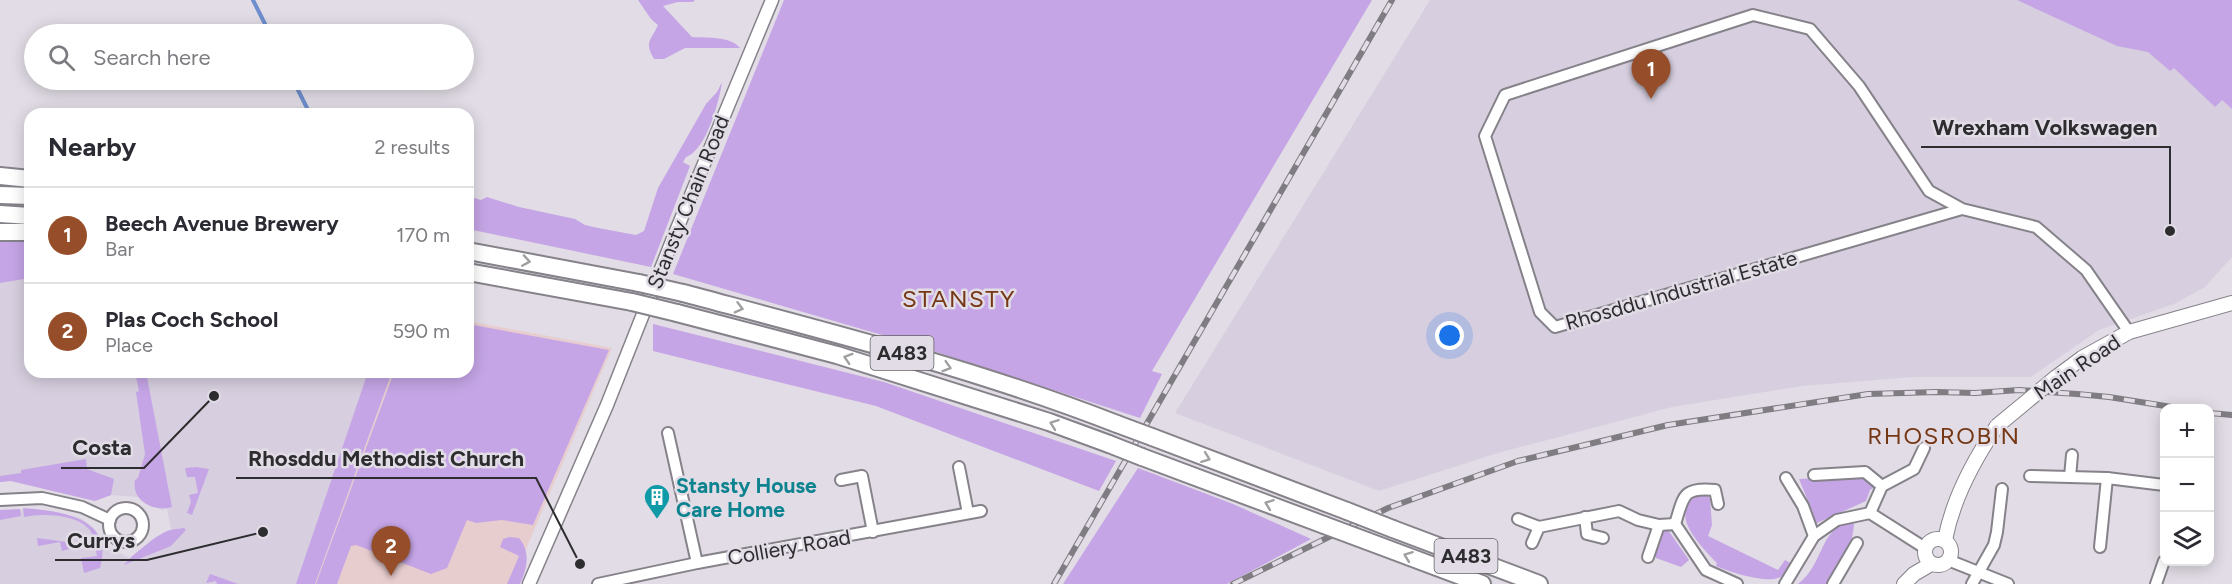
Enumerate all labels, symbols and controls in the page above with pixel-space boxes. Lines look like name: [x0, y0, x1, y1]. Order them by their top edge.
search box: [24, 24, 474, 90]
icon: search: [45, 41, 78, 74]
text: Search here: [93, 44, 211, 71]
pin: 1: [1632, 50, 1670, 99]
callout: Wrexham Volkswagen: [1921, 107, 2170, 147]
street label: Stansty Chain Road: [642, 112, 734, 292]
text: Wrexham Volkswagen: [1933, 114, 2157, 141]
text: Nearby: [48, 131, 136, 163]
text: 2 results: [374, 135, 450, 159]
text: Beech Avenue Brewery: [105, 210, 339, 237]
text: 1: [63, 223, 72, 247]
text: 170 m: [396, 223, 450, 247]
text: Bar: [105, 237, 134, 261]
street label: Rhosddu Industrial Estate: [1562, 245, 1800, 335]
one-way arrow: [521, 254, 530, 266]
district label: STANSTY: [902, 284, 1016, 313]
one-way arrow: [734, 301, 744, 314]
text: Plas Coch School: [105, 306, 278, 333]
text: 2: [62, 319, 73, 343]
text: 590 m: [392, 319, 450, 343]
your location: [1435, 321, 1464, 350]
street label: Main Road: [2029, 329, 2125, 405]
text: Place: [105, 333, 153, 357]
road number: A483: [870, 336, 934, 370]
one-way arrow: [843, 353, 854, 366]
one-way arrow: [941, 360, 952, 372]
map controls: [2160, 404, 2214, 566]
button: +: [2160, 404, 2214, 458]
one-way arrow: [1049, 419, 1060, 432]
district label: RHOSROBIN: [1867, 421, 2021, 450]
callout: Costa: [61, 428, 144, 468]
text: Costa: [72, 434, 132, 461]
callout: Rhosddu Methodist Church: [236, 438, 536, 478]
text: Rhosddu Methodist Church: [248, 445, 524, 472]
one-way arrow: [1200, 451, 1211, 463]
button: −: [2160, 458, 2214, 512]
place label: Stansty House Care Home: [676, 473, 817, 522]
building icon: Stansty House Care Home: [642, 482, 672, 520]
one-way arrow: [1264, 499, 1275, 511]
button: layers: [2160, 512, 2214, 566]
callout: Currys: [55, 520, 147, 560]
street label: Colliery Road: [725, 524, 853, 570]
pin: 2: [372, 526, 410, 576]
text: Currys: [67, 527, 135, 554]
road number: A483: [1434, 539, 1498, 573]
one-way arrow: [1403, 551, 1414, 563]

